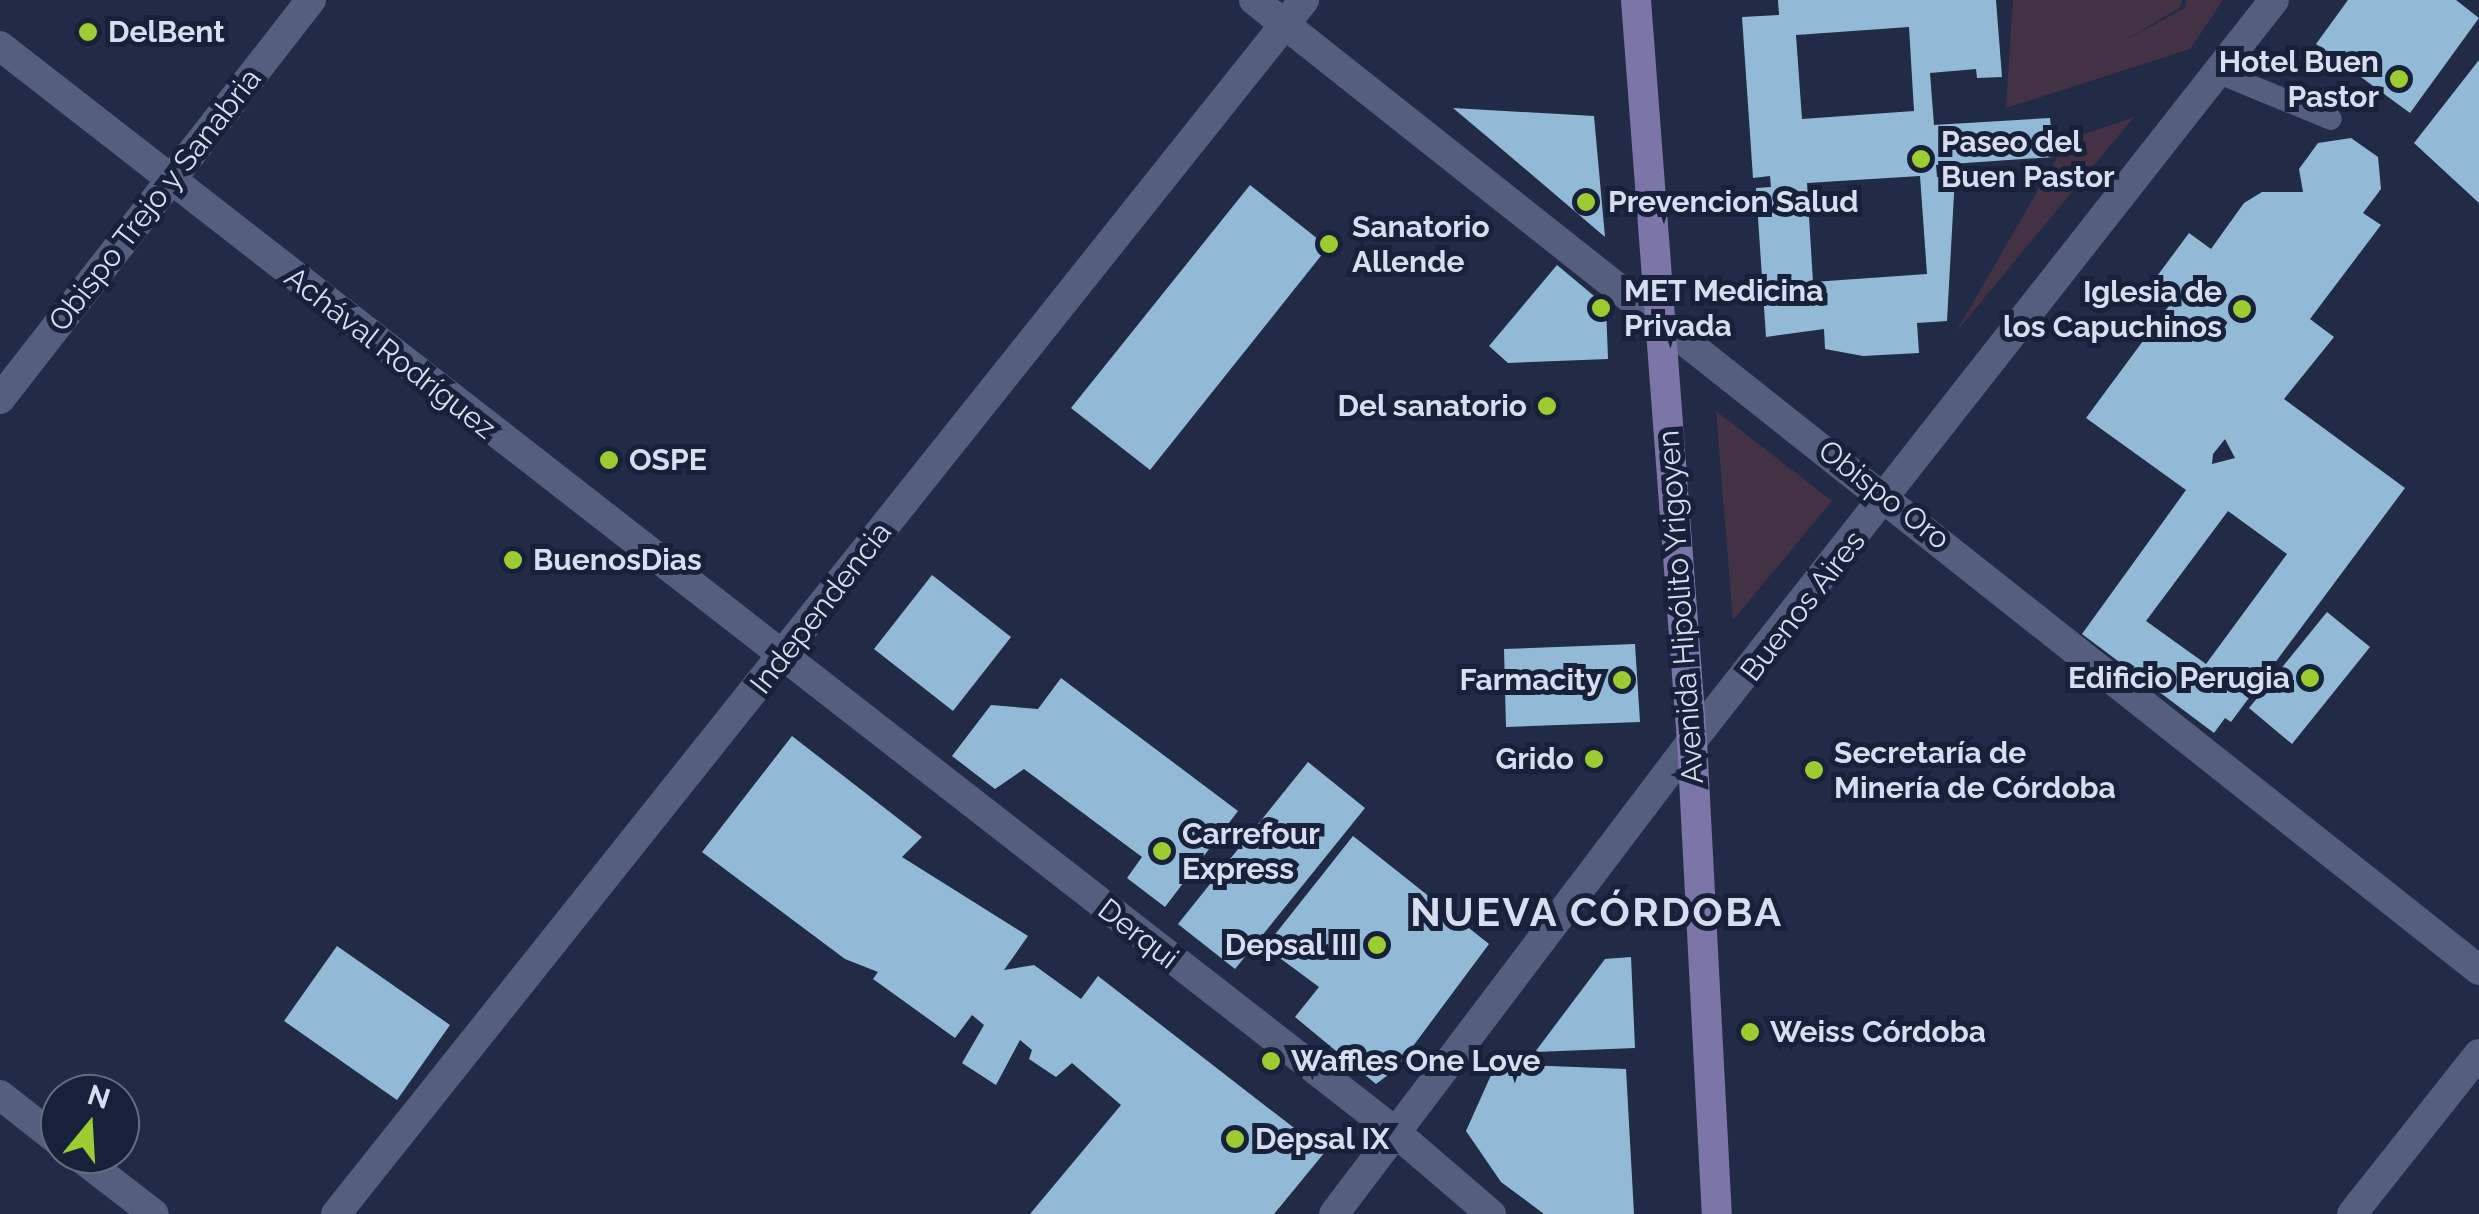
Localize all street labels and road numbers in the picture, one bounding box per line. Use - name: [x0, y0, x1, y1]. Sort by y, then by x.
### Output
- street label: Obispo Trejo y Sanabria: [41, 61, 269, 339]
- street label: Achával Rodríguez: [277, 259, 503, 447]
- street label: Avenida Hipólito Yrigoyen: [1651, 429, 1711, 785]
- street label: Obispo Oro: [1811, 433, 1957, 557]
- street label: Independencia: [743, 515, 899, 701]
- street label: Buenos Aires: [1733, 523, 1873, 689]
- street label: Derqui: [1091, 891, 1185, 977]

